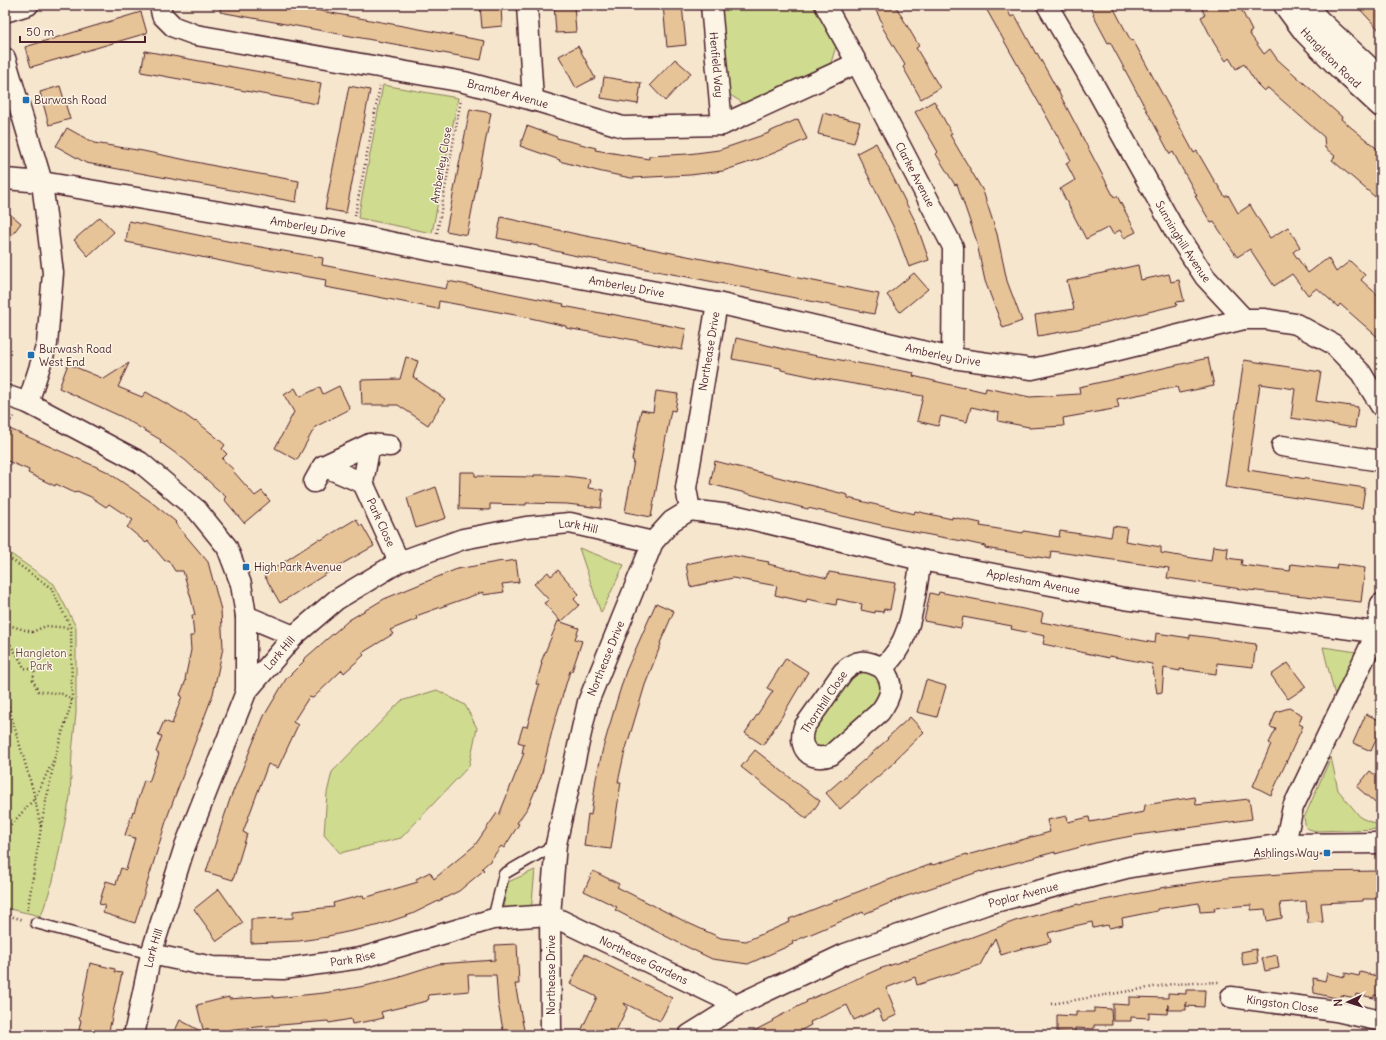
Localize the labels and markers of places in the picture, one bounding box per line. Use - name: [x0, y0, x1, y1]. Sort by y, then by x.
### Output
- place label: Burwash Road: [34, 93, 107, 107]
- marker: Burwash Road: [21, 95, 31, 105]
- place label: Burwash Road West End: [39, 342, 112, 369]
- marker: Burwash Road West End: [26, 350, 36, 360]
- place label: High Park Avenue: [254, 560, 342, 574]
- marker: High Park Avenue: [241, 562, 251, 572]
- place label: Ashlings Way: [1253, 846, 1319, 860]
- marker: Ashlings Way: [1322, 848, 1332, 858]

